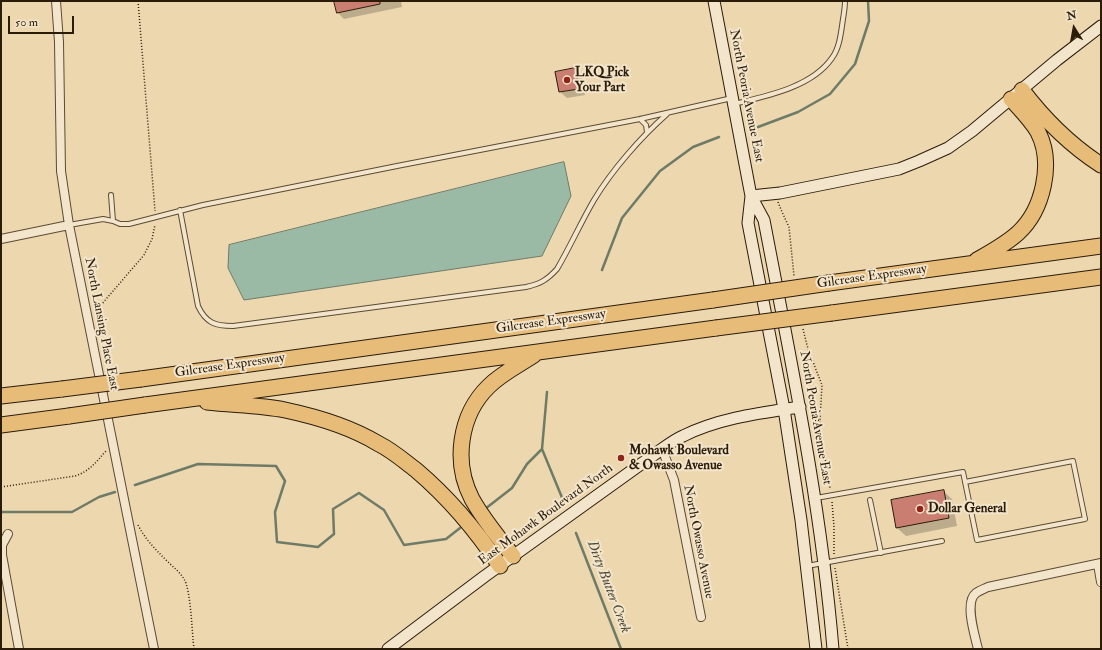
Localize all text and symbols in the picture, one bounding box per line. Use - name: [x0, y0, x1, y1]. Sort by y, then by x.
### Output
- scale bar: [10, 8, 76, 34]
- north arrow: [1054, 8, 1094, 48]
- text: N: [1066, 8, 1078, 23]
- text: 50 m: [15, 15, 38, 30]
- street label: North Peoria Avenue East: [725, 28, 767, 164]
- place label: LKQ Pick Your Part: [575, 65, 629, 96]
- marker: LKQ Pick Your Part: [562, 75, 572, 85]
- street label: North Lansing Place East: [81, 256, 121, 392]
- street label: Gilcrease Expressway: [816, 262, 928, 292]
- street label: Gilcrease Expressway: [495, 307, 607, 337]
- street label: North Peoria Avenue East: [796, 350, 834, 486]
- street label: Gilcrease Expressway: [174, 351, 286, 381]
- place label: Mohawk Boulevard & Owasso Avenue: [629, 443, 729, 474]
- marker: Mohawk Boulevard & Owasso Avenue: [616, 453, 626, 463]
- street label: East Mohawk Boulevard North: [476, 461, 616, 569]
- street label: North Owasso Avenue: [679, 484, 717, 600]
- place label: Dollar General: [928, 501, 1006, 517]
- marker: Dollar General: [915, 504, 925, 514]
- water label: Dirty Butter Creek: [583, 538, 633, 636]

